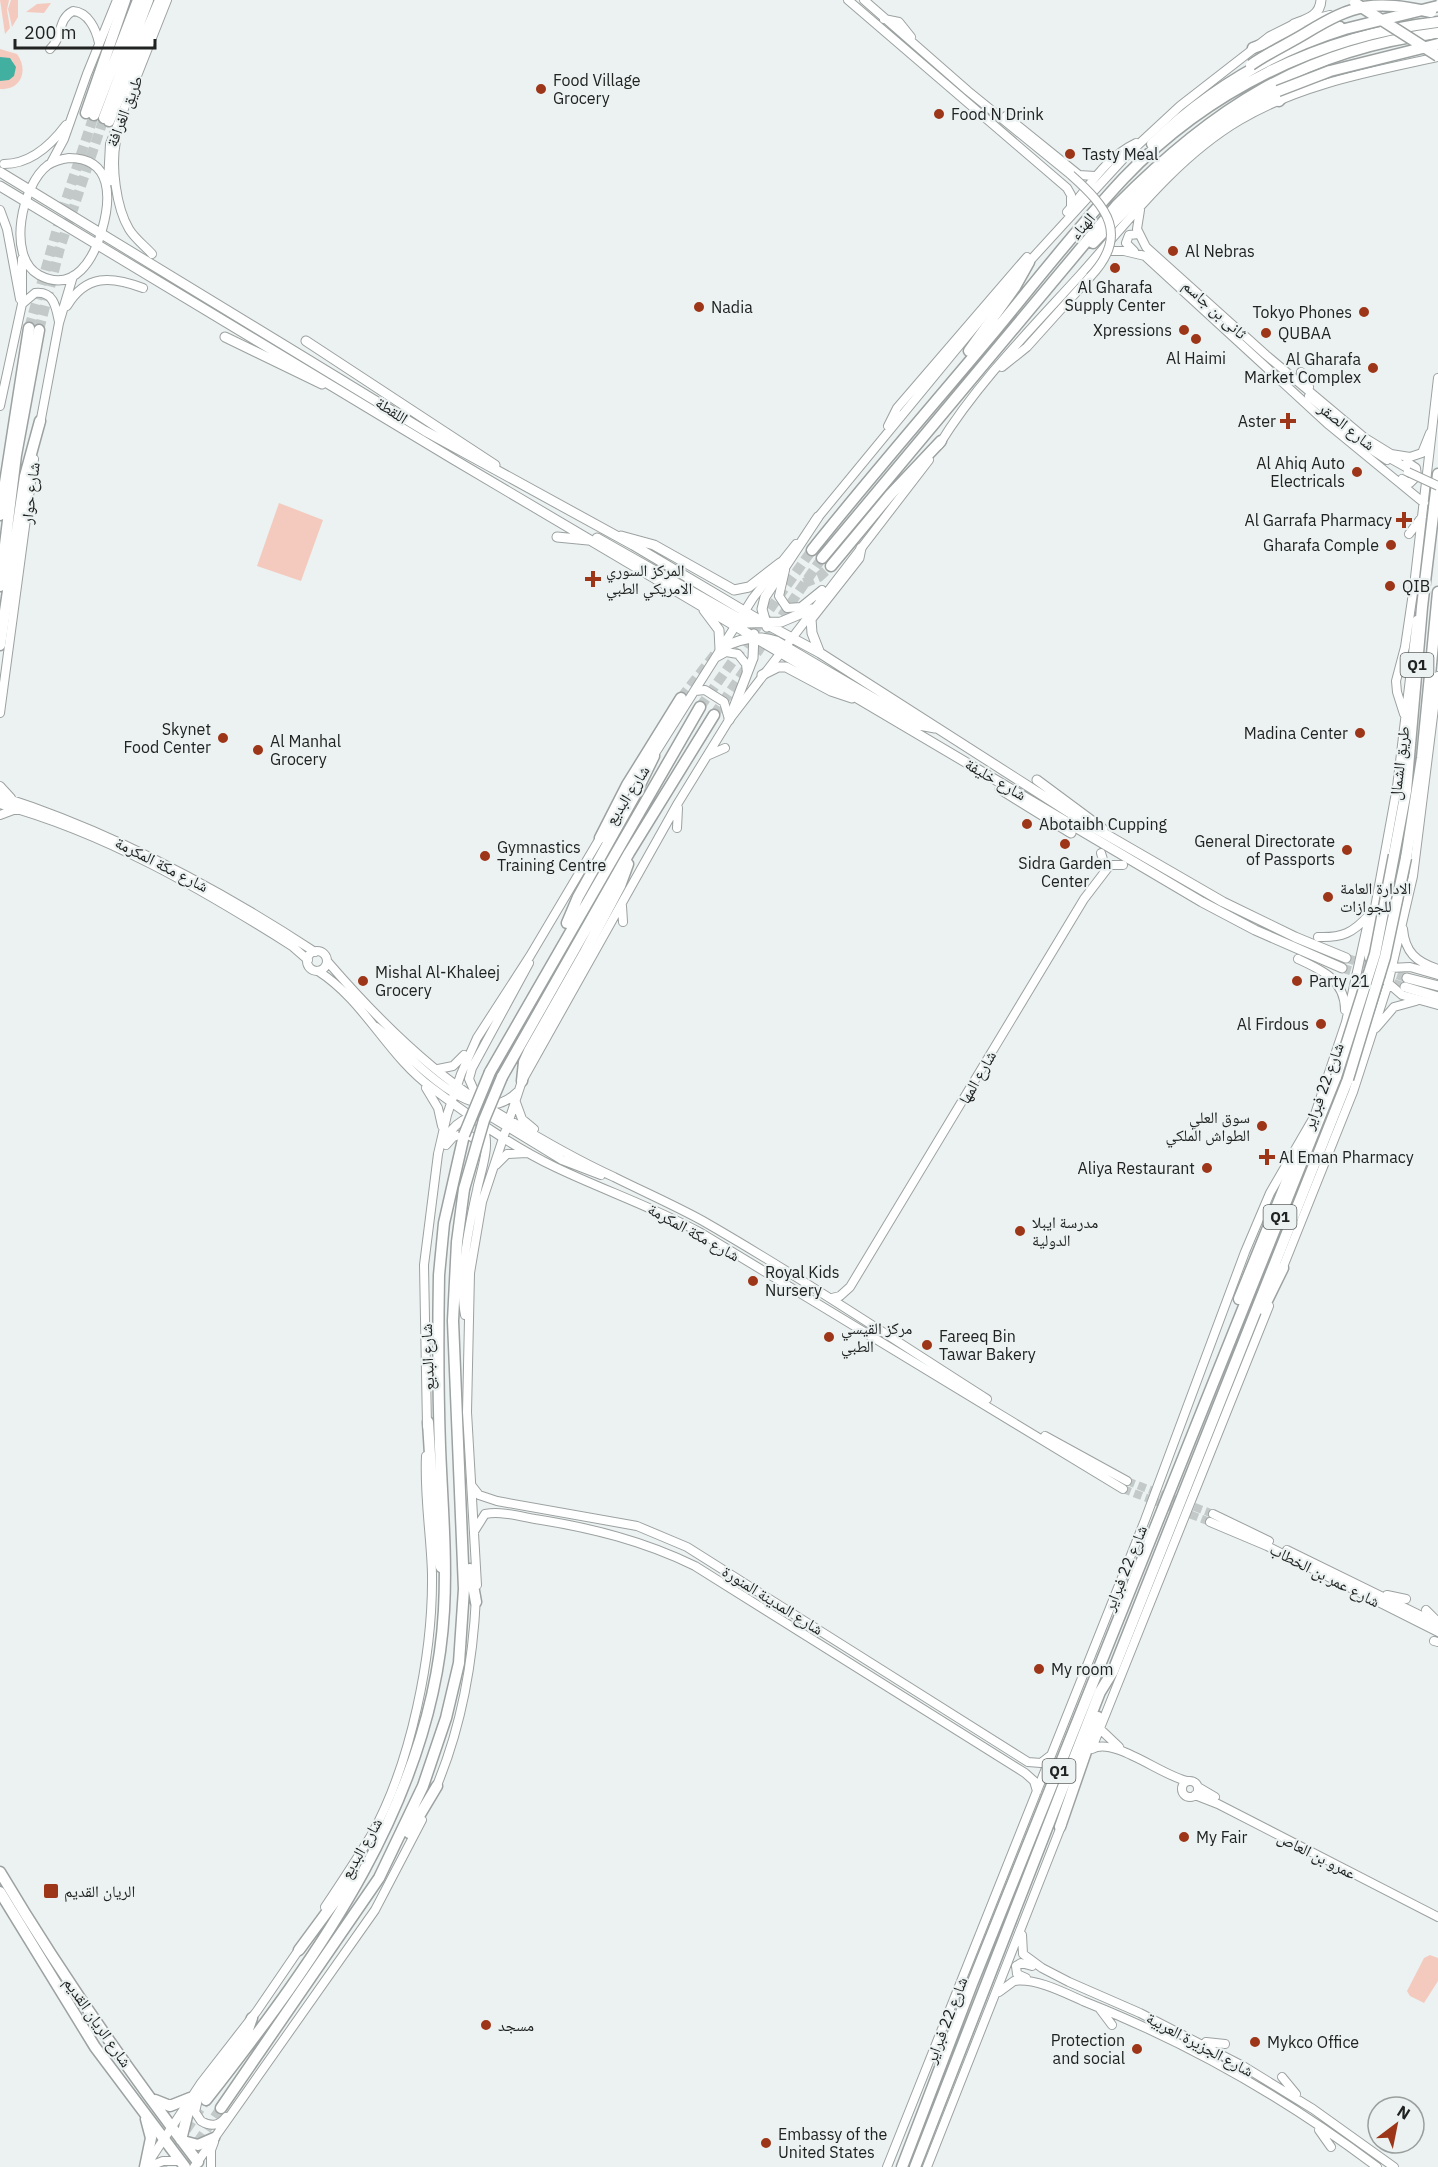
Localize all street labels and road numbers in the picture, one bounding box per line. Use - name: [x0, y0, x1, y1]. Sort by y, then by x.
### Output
- street label: طريق الغرافة: [101, 73, 148, 150]
- street label: الهناء: [1065, 208, 1099, 244]
- street label: ثانى بن جاسم: [1178, 275, 1252, 344]
- street label: اللقطة: [372, 392, 412, 428]
- street label: شارع الصقر: [1313, 397, 1379, 455]
- street label: شارع حوار: [16, 461, 45, 526]
- road number: Q1: [1400, 653, 1434, 677]
- street label: طريق الشمال: [1385, 725, 1414, 801]
- street label: شارع خليفة: [961, 753, 1030, 805]
- street label: شارع البديع: [600, 762, 654, 829]
- street label: شارع مكة المكرمة: [112, 832, 212, 897]
- street label: شارع 22 فبراير: [1298, 1040, 1349, 1133]
- street label: شارع المها: [954, 1047, 1001, 1108]
- street label: شارع مكة المكرمة: [644, 1199, 743, 1266]
- road number: Q1: [1264, 1205, 1296, 1229]
- street label: شارع البديع: [416, 1323, 439, 1391]
- street label: شارع 22 فبراير: [1098, 1522, 1152, 1615]
- street label: شارع عمر بن الخطاب: [1266, 1539, 1383, 1612]
- street label: شارع المدينة المنورة: [718, 1561, 827, 1640]
- road number: Q1: [1042, 1759, 1076, 1783]
- street label: شارع البديع: [336, 1814, 387, 1882]
- street label: عمرو بن العاص: [1274, 1827, 1360, 1884]
- street label: شارع الريان القديم: [59, 1973, 136, 2072]
- street label: شارع 22 فبراير: [920, 1974, 973, 2067]
- street label: شارع الجزيرة العربية: [1143, 2007, 1257, 2082]

